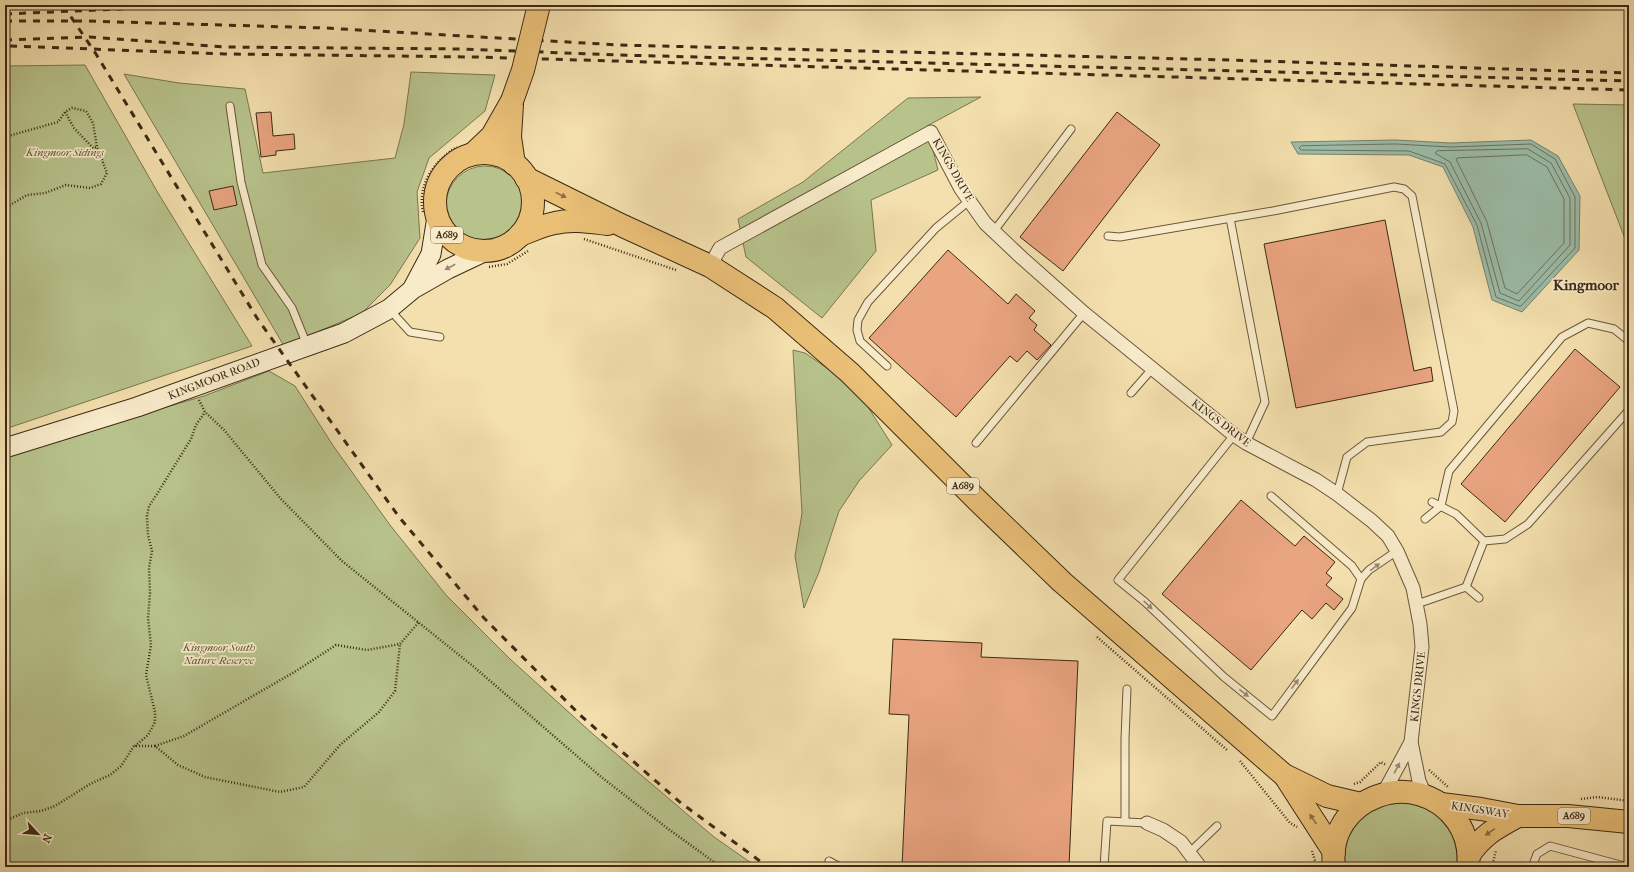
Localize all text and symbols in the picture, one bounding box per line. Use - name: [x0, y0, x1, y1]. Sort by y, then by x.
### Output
- street label: KINGS DRIVE: [930, 136, 976, 204]
- park label: Kingmoor Sidings: [25, 146, 105, 159]
- one-way arrow: [555, 192, 567, 198]
- road number: A689: [431, 227, 463, 243]
- one-way arrow: [444, 264, 456, 271]
- district label: Kingmoor: [1553, 276, 1620, 294]
- street label: KINGMOOR ROAD: [166, 355, 262, 403]
- street label: KINGS DRIVE: [1189, 397, 1253, 450]
- road number: A689: [947, 478, 979, 494]
- one-way arrow: [1369, 563, 1380, 571]
- one-way arrow: [1143, 600, 1153, 610]
- park label: Kingmoor South Nature Reserve: [182, 641, 255, 667]
- street label: KINGS DRIVE: [1408, 651, 1428, 723]
- one-way arrow: [1291, 679, 1299, 690]
- one-way arrow: [1238, 689, 1249, 698]
- one-way arrow: [1394, 762, 1400, 774]
- street label: KINGSWAY: [1450, 799, 1510, 821]
- road number: A689: [1558, 808, 1590, 824]
- north arrow: [18, 814, 58, 854]
- one-way arrow: [1309, 814, 1317, 824]
- one-way arrow: [1485, 828, 1496, 836]
- text: N: [39, 832, 54, 845]

